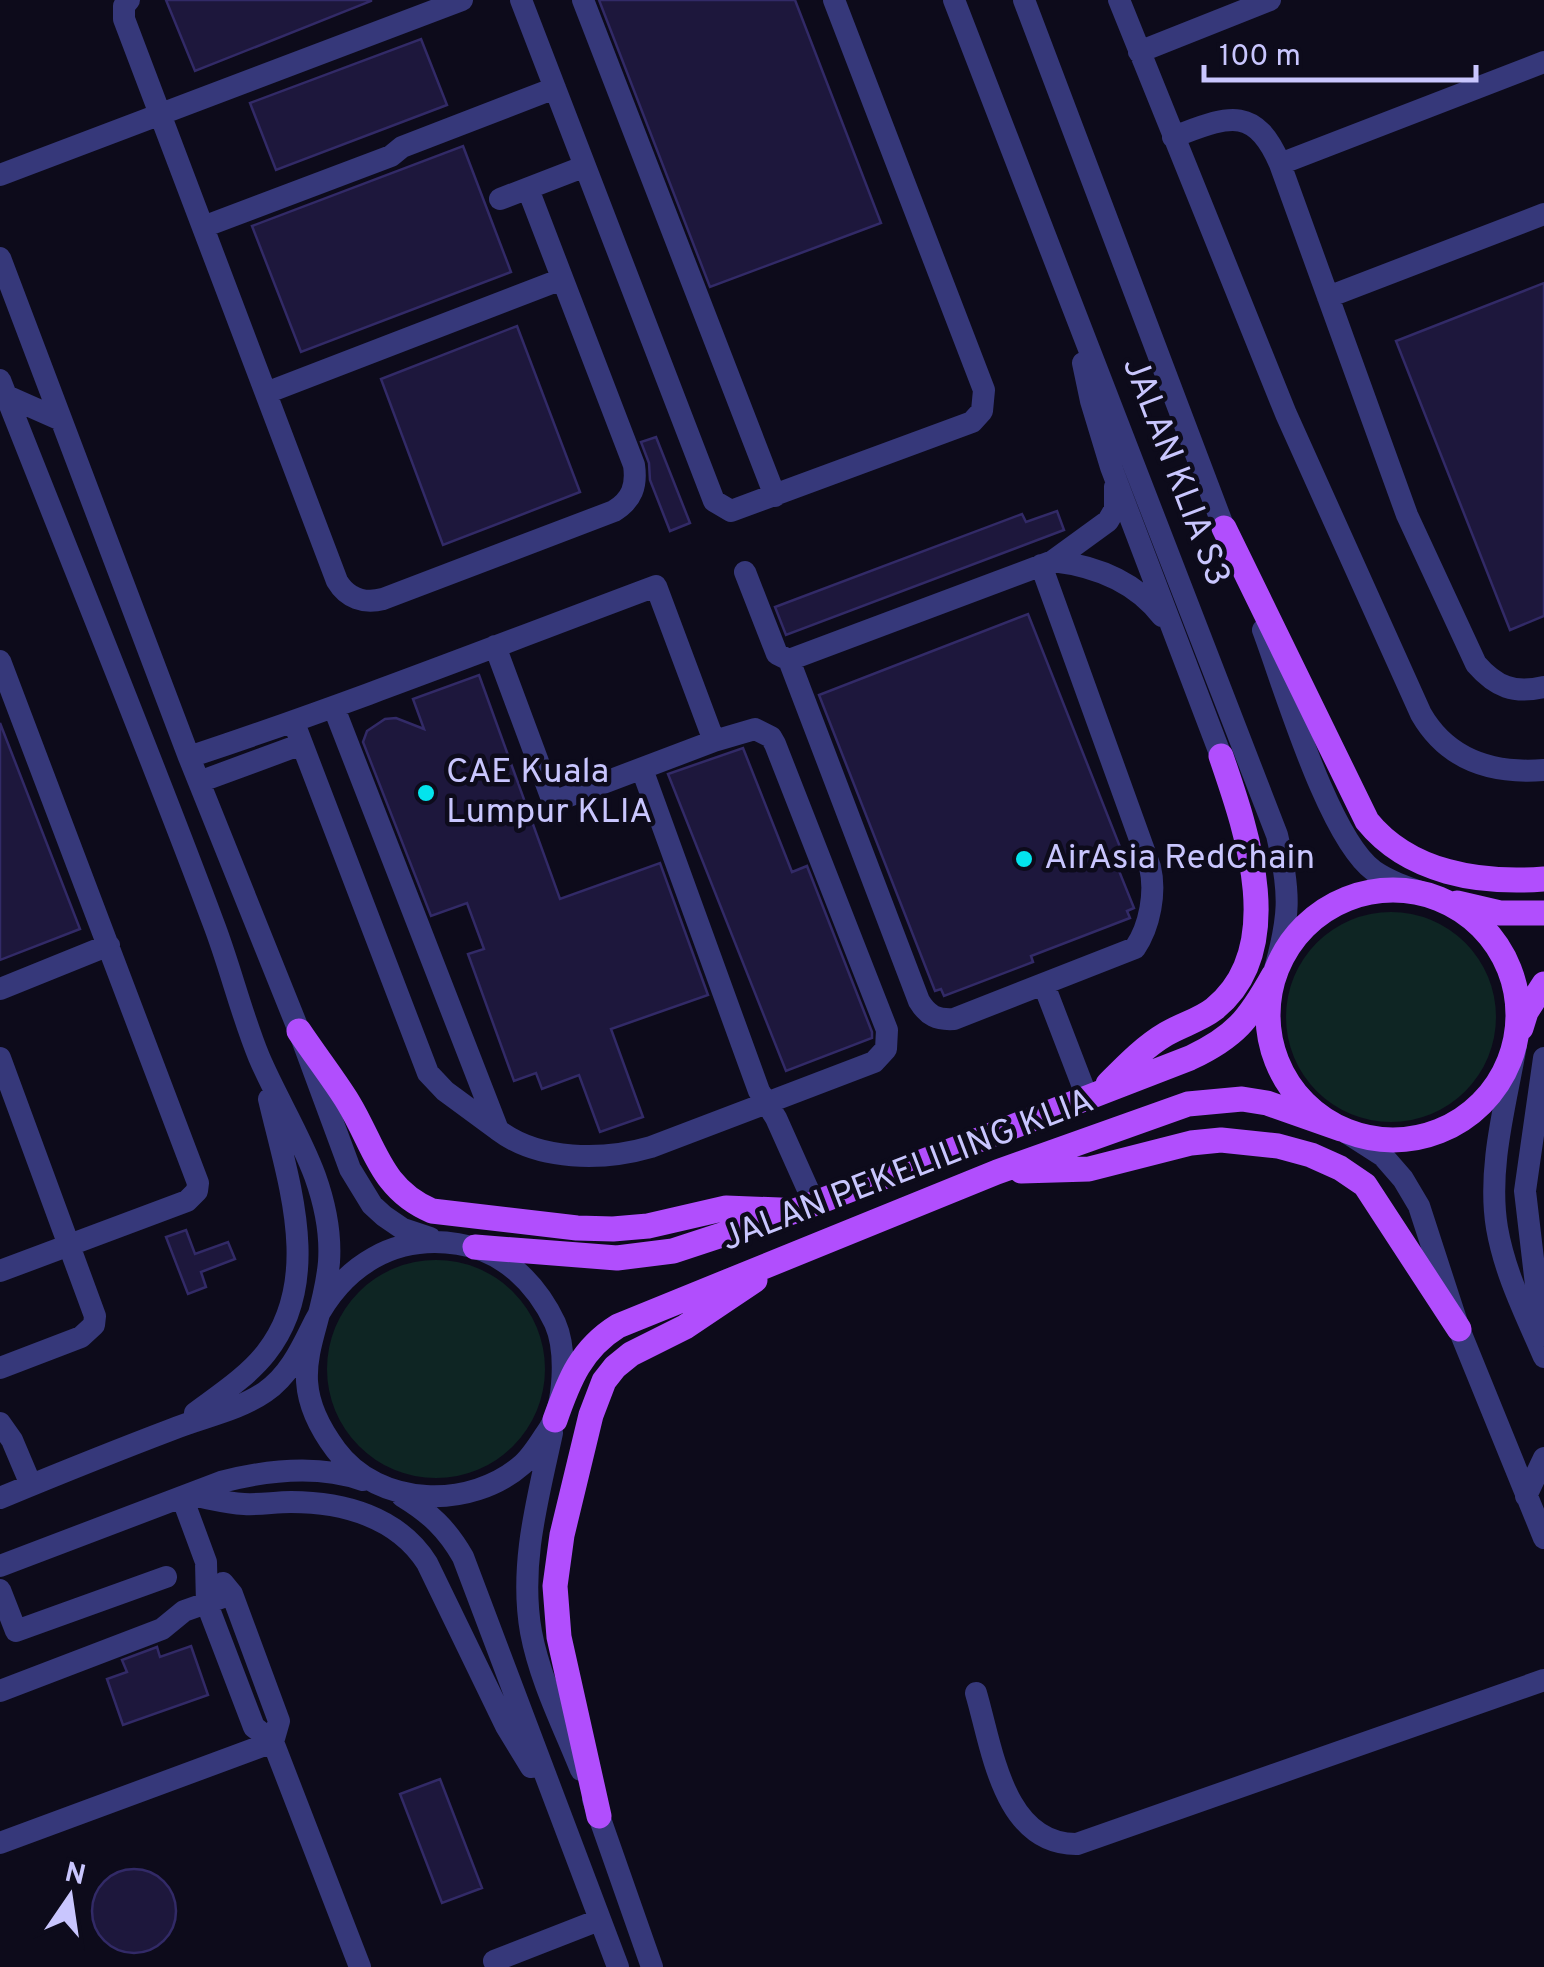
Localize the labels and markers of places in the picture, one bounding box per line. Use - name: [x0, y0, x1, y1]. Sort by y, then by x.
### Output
- place label: CAE Kuala Lumpur KLIA: [446, 751, 653, 835]
- marker: CAE Kuala Lumpur KLIA: [415, 782, 437, 804]
- place label: AirAsia RedChain: [1044, 837, 1315, 881]
- marker: AirAsia RedChain: [1013, 848, 1035, 870]

